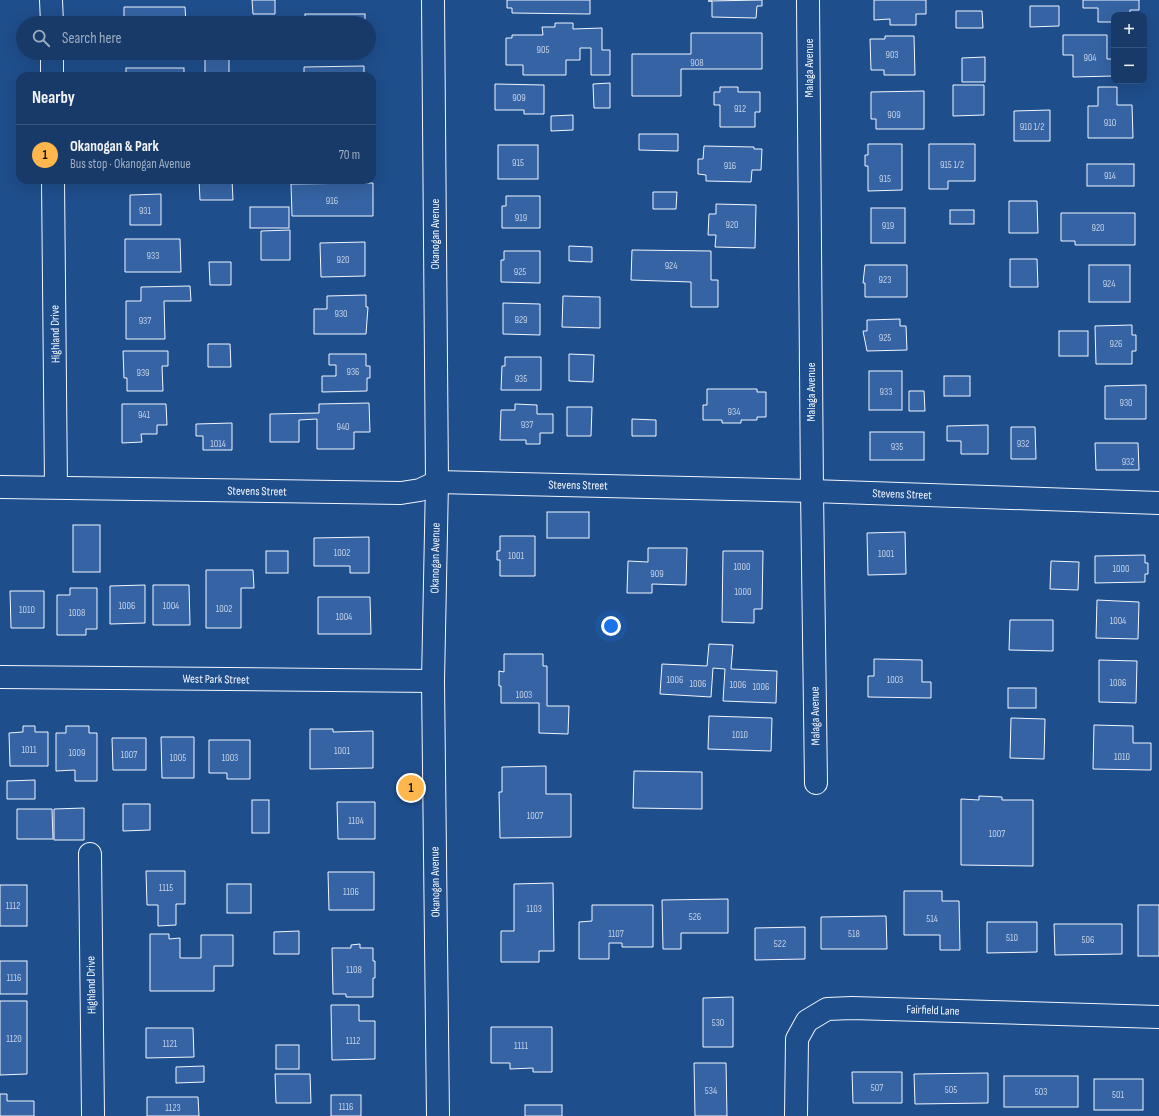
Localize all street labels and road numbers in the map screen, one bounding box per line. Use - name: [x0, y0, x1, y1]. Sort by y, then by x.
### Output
- street label: Malaga Avenue: [802, 38, 817, 98]
- street label: Okanogan Avenue: [428, 198, 443, 269]
- street label: Highland Drive: [47, 305, 64, 363]
- street label: Malaga Avenue: [804, 362, 819, 422]
- street label: Stevens Street: [548, 477, 608, 494]
- street label: Stevens Street: [227, 483, 287, 500]
- street label: Stevens Street: [872, 486, 932, 503]
- street label: Okanogan Avenue: [427, 522, 444, 594]
- street label: West Park Street: [182, 671, 250, 688]
- street label: Malaga Avenue: [807, 686, 824, 746]
- street label: Okanogan Avenue: [427, 846, 444, 918]
- street label: Highland Drive: [83, 956, 100, 1014]
- street label: Fairfield Lane: [906, 1002, 960, 1019]

